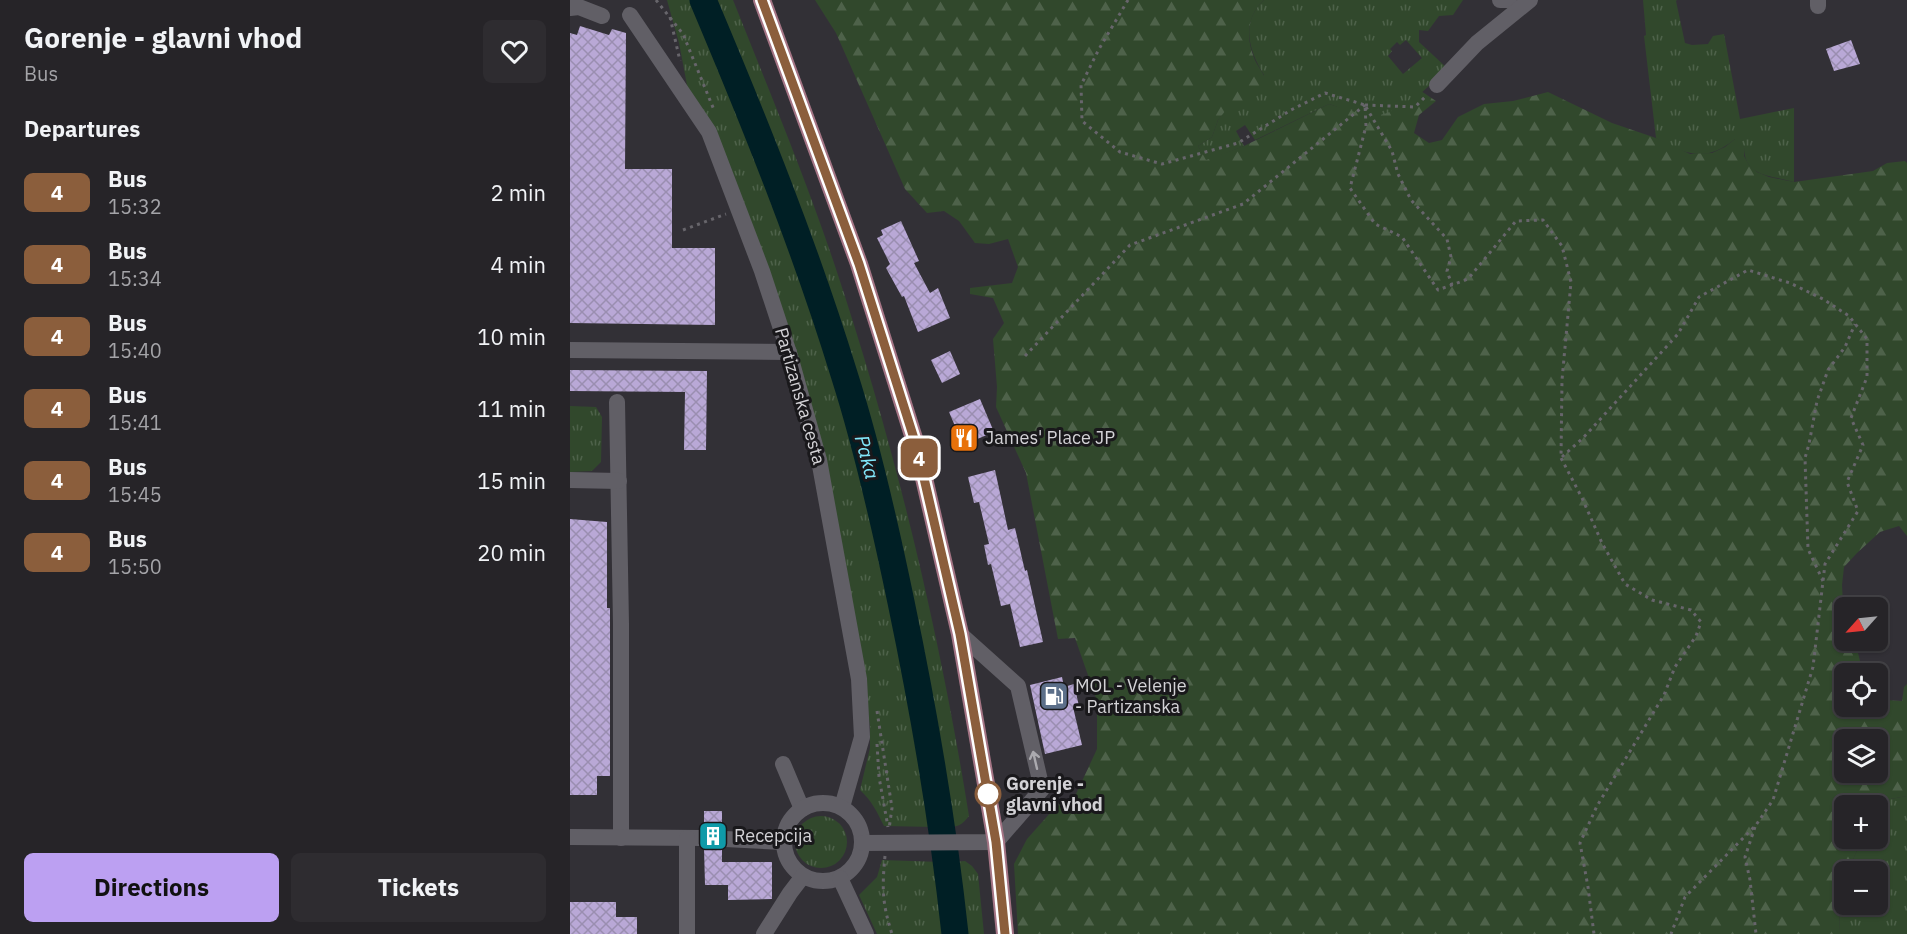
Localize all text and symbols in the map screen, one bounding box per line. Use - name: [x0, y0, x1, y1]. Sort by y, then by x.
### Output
- text: Gorenje - glavni vhod: [24, 19, 302, 56]
- button: heart: [483, 20, 546, 83]
- text: Bus: [24, 60, 58, 87]
- text: Departures: [24, 114, 140, 143]
- text: Bus: [108, 164, 147, 193]
- text: 4: [51, 178, 63, 206]
- text: 2 min: [490, 178, 546, 207]
- text: 15:32: [108, 193, 162, 220]
- text: Bus: [108, 236, 147, 265]
- text: 4: [51, 250, 63, 278]
- text: 4 min: [490, 250, 546, 279]
- text: 15:34: [108, 265, 162, 292]
- text: Bus: [108, 308, 147, 337]
- text: 4: [51, 322, 63, 350]
- text: 10 min: [477, 322, 546, 351]
- street label: Partizanska cesta: [770, 325, 831, 467]
- text: 15:40: [108, 337, 162, 364]
- text: Bus: [108, 380, 147, 409]
- text: 4: [51, 394, 63, 422]
- text: 11 min: [477, 394, 546, 423]
- text: 15:41: [108, 409, 162, 436]
- restaurant icon: James' Place JP: [948, 422, 980, 454]
- place label: James' Place JP: [985, 426, 1115, 449]
- water label: Paka: [849, 432, 886, 482]
- line badge: 4: [900, 438, 938, 478]
- text: 4: [913, 444, 925, 472]
- text: Bus: [108, 452, 147, 481]
- text: 4: [51, 466, 63, 494]
- text: 15 min: [477, 466, 546, 495]
- text: 15:45: [108, 481, 162, 508]
- text: Bus: [108, 524, 147, 553]
- text: 4: [51, 538, 63, 566]
- text: 20 min: [477, 538, 546, 567]
- text: 15:50: [108, 553, 162, 580]
- north arrow: [1834, 597, 1888, 651]
- map controls: [1834, 597, 1888, 915]
- button: locate: [1834, 663, 1888, 717]
- place label: MOL - Velenje - Partizanska: [1075, 674, 1187, 718]
- fuel station icon: MOL - Velenje - Partizanska: [1038, 680, 1070, 712]
- button: layers: [1834, 729, 1888, 783]
- one-way arrow: [1029, 750, 1040, 770]
- place label: Gorenje - glavni vhod: [1006, 772, 1103, 816]
- marker: Gorenje - glavni vhod: [975, 781, 1001, 807]
- button: +: [1834, 795, 1888, 849]
- building icon: Recepcija: [697, 820, 729, 852]
- place label: Recepcija: [734, 824, 812, 847]
- button: Directions: [24, 853, 279, 922]
- button: Tickets: [291, 853, 546, 922]
- button: −: [1834, 861, 1888, 915]

